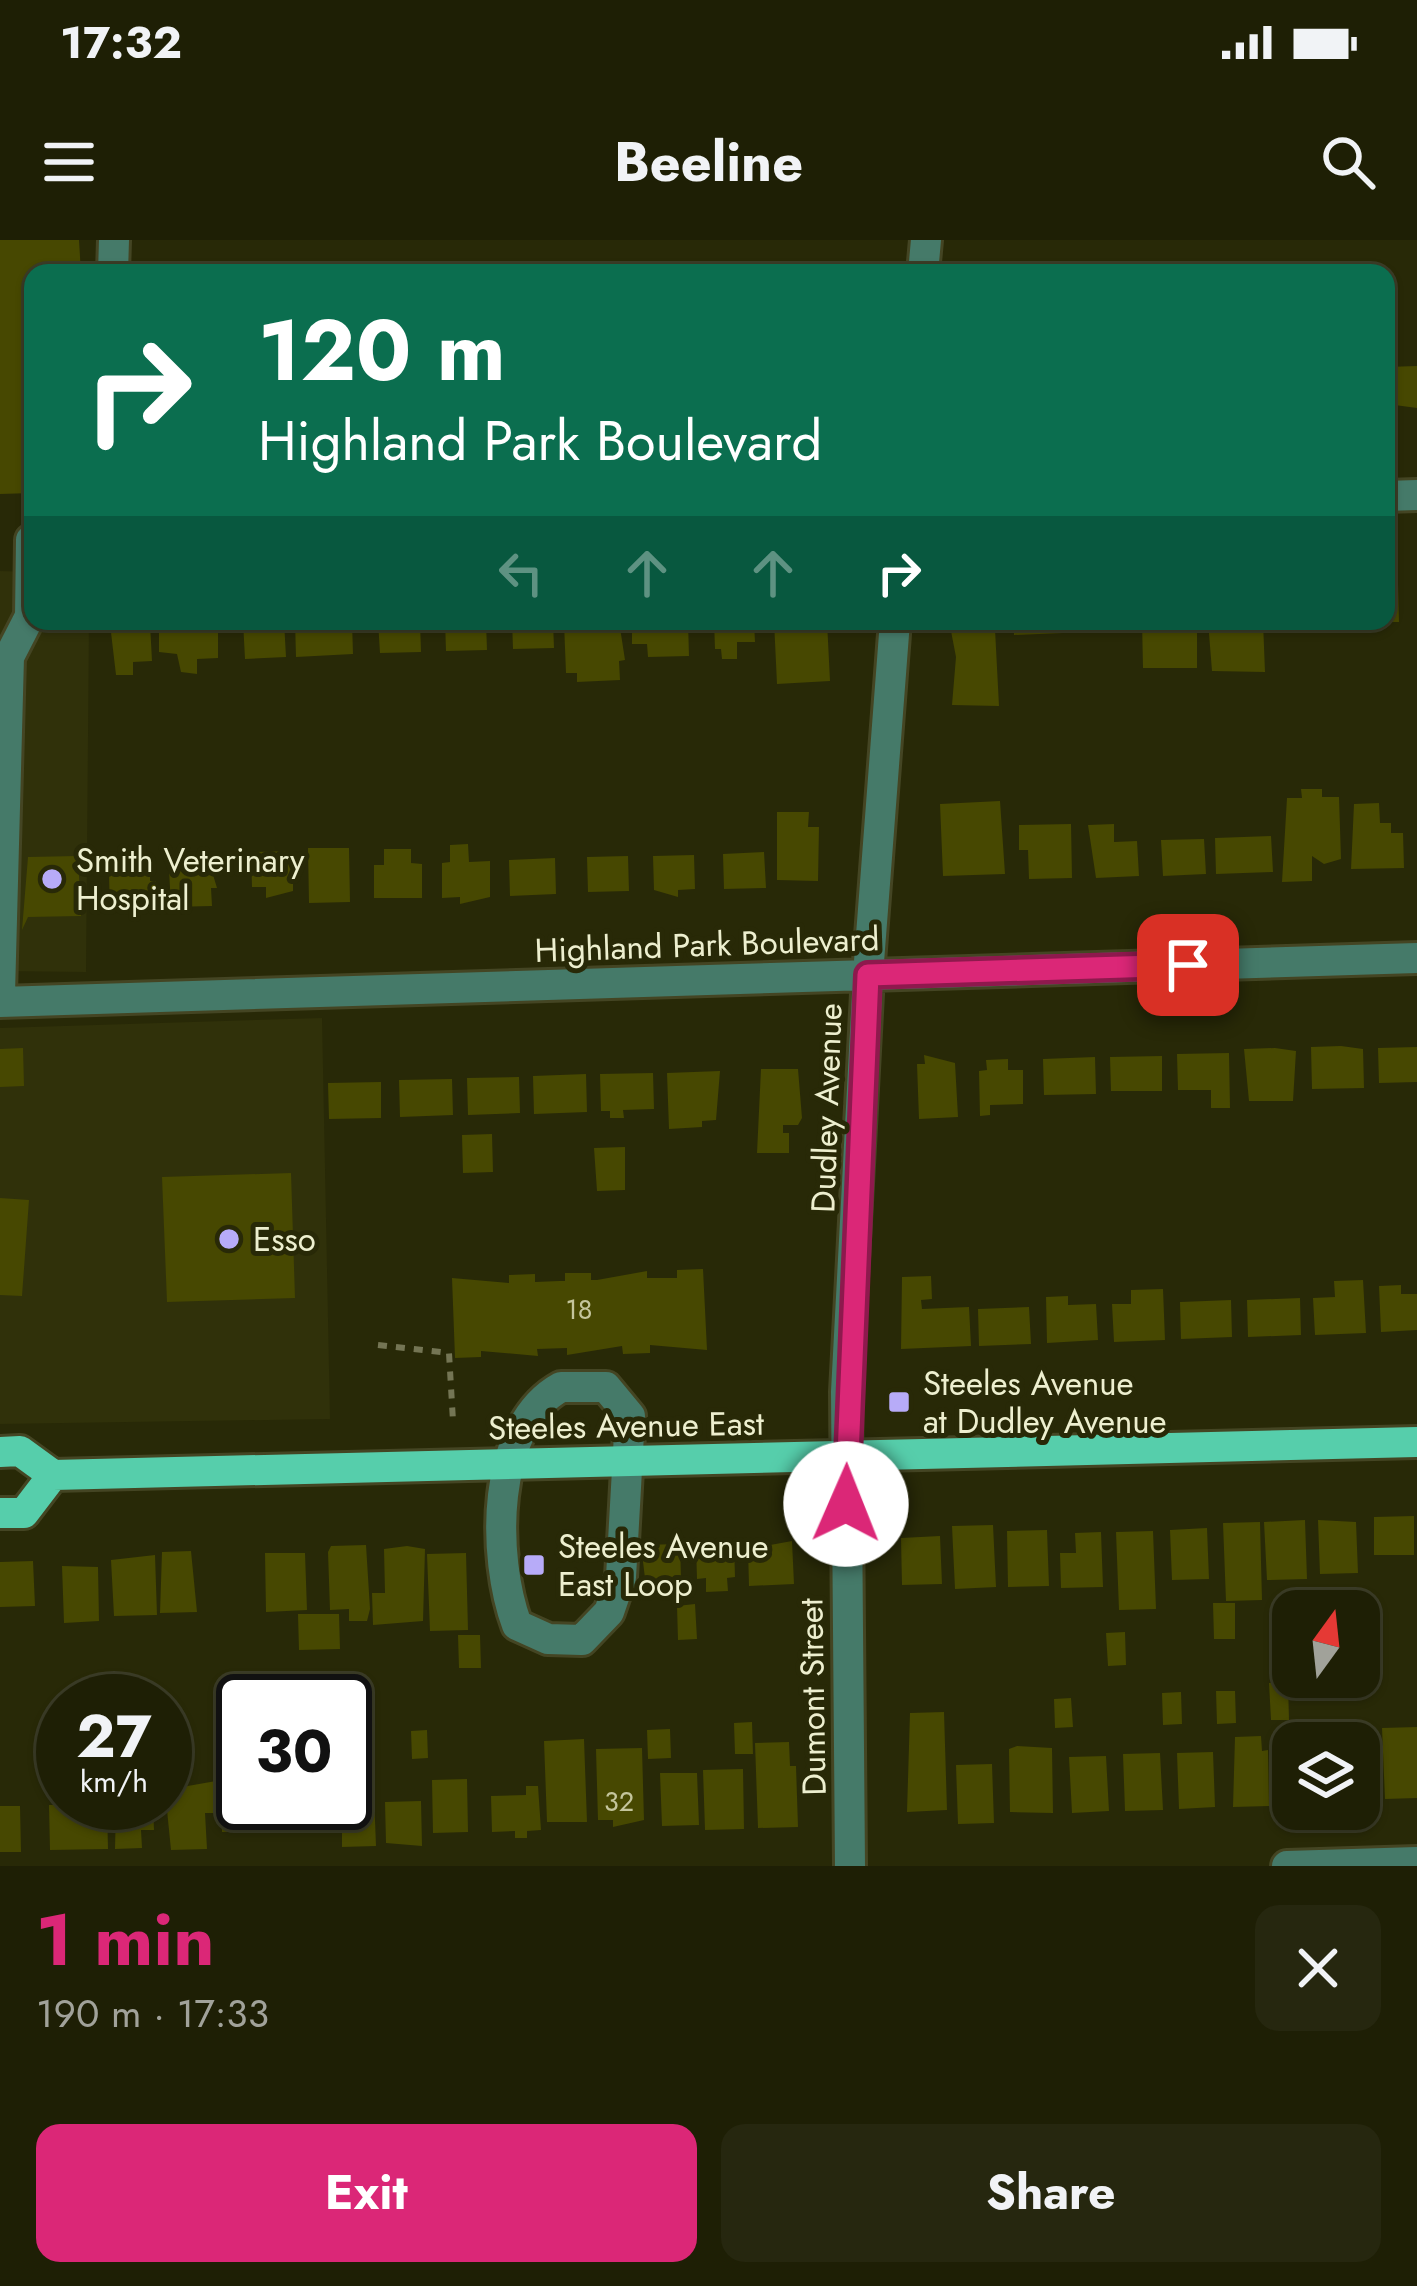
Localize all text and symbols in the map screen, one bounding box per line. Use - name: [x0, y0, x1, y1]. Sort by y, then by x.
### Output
- text: 17:32: [60, 10, 182, 75]
- text: Beeline: [614, 123, 803, 201]
- icon: menu: [36, 129, 102, 195]
- icon: search: [1315, 129, 1381, 195]
- text: 120 m: [258, 290, 506, 412]
- icon: right: [60, 312, 216, 468]
- text: Highland Park Boulevard: [258, 402, 822, 480]
- icon: left: [488, 540, 554, 606]
- icon: ahead: [614, 540, 680, 606]
- icon: ahead: [740, 540, 806, 606]
- icon: right: [866, 540, 932, 606]
- place label: Smith Veterinary Hospital: [76, 837, 305, 922]
- marker: Smith Veterinary Hospital: [39, 866, 65, 892]
- pin: [1137, 914, 1239, 1016]
- street label: Highland Park Boulevard: [534, 915, 880, 974]
- icon: arrive: [1155, 932, 1221, 998]
- street label: Dudley Avenue: [799, 1002, 854, 1214]
- place label: Esso: [253, 1216, 316, 1263]
- marker: Esso: [216, 1226, 242, 1252]
- house number: 18: [566, 1290, 592, 1329]
- place label: Steeles Avenue at Dudley Avenue: [923, 1360, 1167, 1445]
- marker: Steeles Avenue at Dudley Avenue: [886, 1389, 912, 1415]
- street label: Steeles Avenue East: [488, 1400, 764, 1451]
- position arrow: [783, 1441, 909, 1567]
- place label: Steeles Avenue East Loop: [558, 1523, 769, 1608]
- marker: Steeles Avenue East Loop: [521, 1552, 547, 1578]
- north arrow: [1272, 1590, 1380, 1698]
- map controls: [1272, 1590, 1380, 1830]
- street label: Dumont Street: [787, 1598, 838, 1796]
- speed limit sign: 30: [216, 1674, 372, 1830]
- text: 27: [76, 1693, 152, 1780]
- button: layers: [1272, 1722, 1380, 1830]
- text: km/h: [80, 1760, 148, 1803]
- house number: 32: [604, 1782, 634, 1821]
- text: 1 min: [36, 1888, 215, 1992]
- button: close: [1255, 1905, 1381, 2031]
- text: 190 m · 17:33: [36, 1985, 269, 2042]
- button: Exit: [36, 2124, 697, 2262]
- button: Share: [721, 2124, 1381, 2262]

